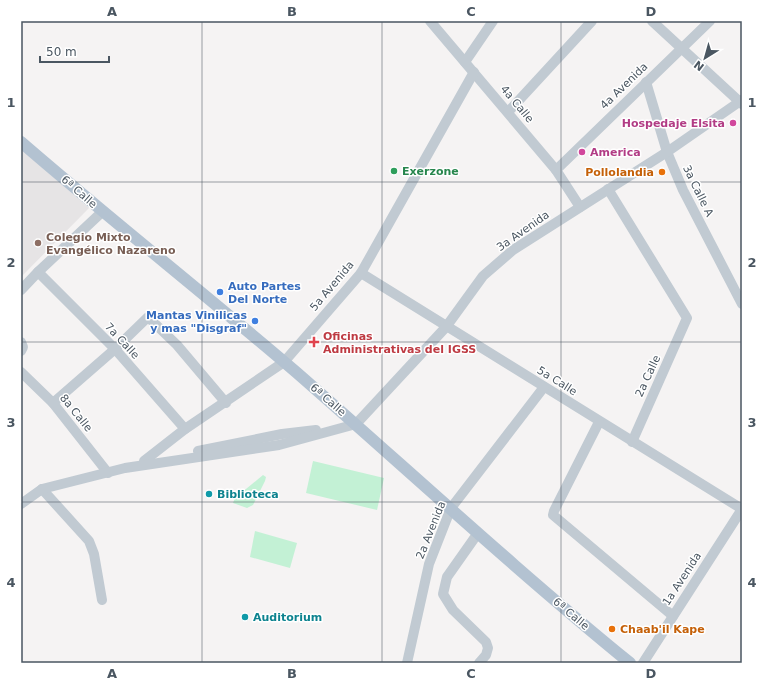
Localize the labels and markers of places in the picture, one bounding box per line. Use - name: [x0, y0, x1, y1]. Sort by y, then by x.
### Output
- place label: Hospedaje Elsita: [622, 117, 725, 130]
- marker: Hospedaje Elsita: [728, 118, 738, 128]
- place label: America: [590, 146, 641, 159]
- marker: America: [577, 147, 587, 157]
- place label: Exerzone: [402, 165, 459, 178]
- marker: Exerzone: [389, 166, 399, 176]
- place label: Pollolandia: [585, 166, 654, 179]
- marker: Pollolandia: [657, 167, 667, 177]
- place label: Colegio Mixto Evangélico Nazareno: [46, 231, 176, 257]
- marker: Colegio Mixto Evangélico Nazareno: [33, 238, 43, 248]
- place label: Auto Partes Del Norte: [228, 280, 301, 306]
- marker: Auto Partes Del Norte: [215, 287, 225, 297]
- place label: Mantas Vinilicas y mas "Disgraf": [146, 309, 247, 335]
- marker: Mantas Vinilicas y mas "Disgraf": [250, 316, 260, 326]
- place label: Oficinas Administrativas del IGSS: [323, 330, 476, 356]
- marker: Oficinas Administrativas del IGSS: [308, 336, 320, 348]
- place label: Biblioteca: [217, 488, 279, 501]
- marker: Biblioteca: [204, 489, 214, 499]
- place label: Auditorium: [253, 611, 322, 624]
- marker: Auditorium: [240, 612, 250, 622]
- place label: Chaab'il Kape: [620, 623, 705, 636]
- marker: Chaab'il Kape: [607, 624, 617, 634]

